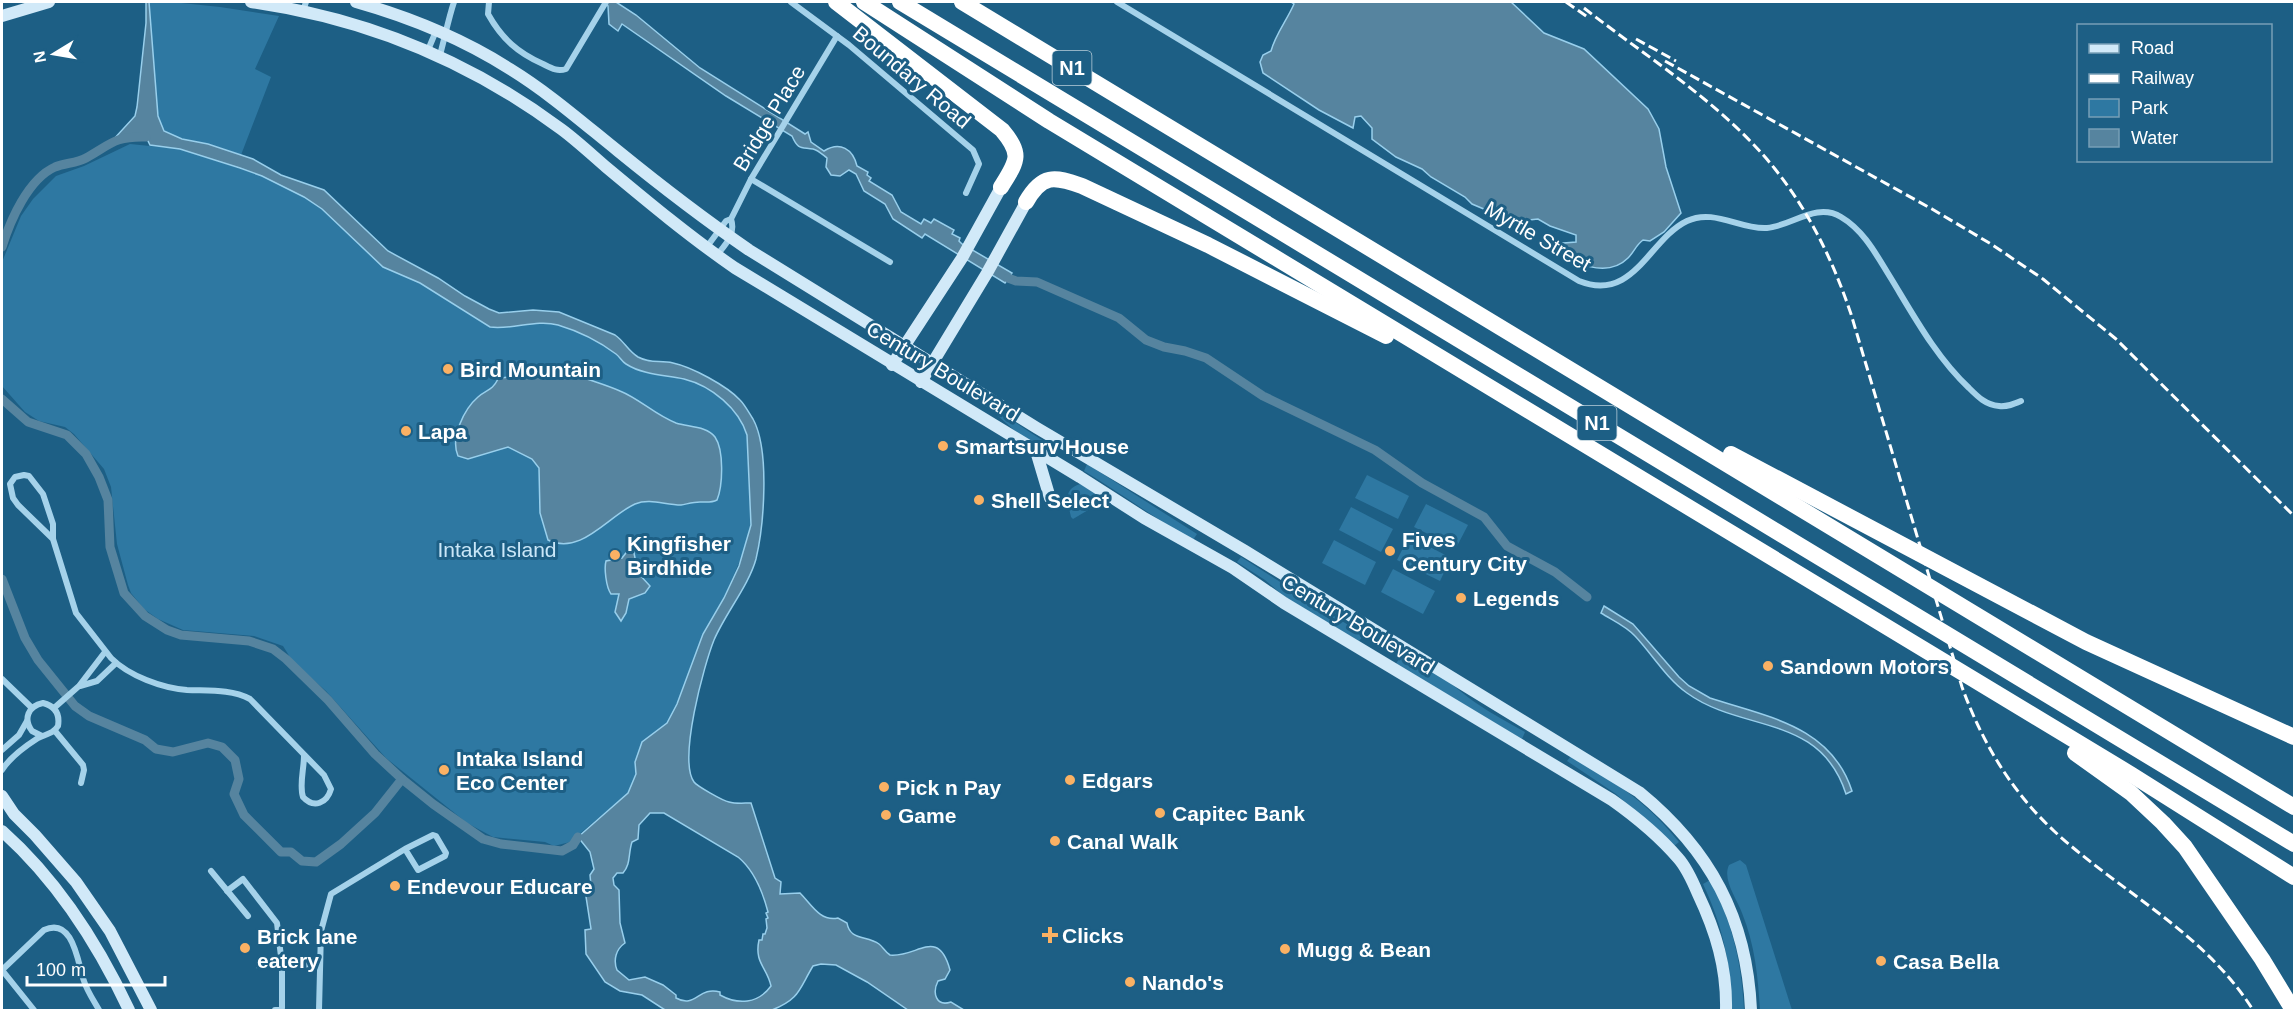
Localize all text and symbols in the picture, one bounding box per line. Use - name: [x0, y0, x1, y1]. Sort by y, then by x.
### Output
- street label: Boundary Road: [849, 21, 975, 133]
- north arrow: [24, 24, 84, 84]
- legend: [2077, 24, 2272, 162]
- text: Road: [2131, 38, 2174, 58]
- text: N: [30, 49, 49, 64]
- road number: N1: [1052, 51, 1092, 85]
- street label: Bridge Place: [728, 61, 810, 175]
- text: Railway: [2131, 68, 2194, 88]
- text: Park: [2131, 98, 2169, 118]
- text: Water: [2131, 128, 2178, 148]
- street label: Myrtle Street: [1481, 196, 1595, 276]
- street label: Century Boulevard: [863, 316, 1023, 426]
- place label: Bird Mountain: [460, 358, 601, 381]
- marker: Bird Mountain: [441, 362, 455, 376]
- road number: N1: [1578, 406, 1616, 440]
- place label: Lapa: [418, 420, 467, 443]
- marker: Lapa: [399, 424, 413, 438]
- place label: Smartsurv House: [955, 435, 1129, 458]
- marker: Smartsurv House: [936, 439, 950, 453]
- place label: Shell Select: [991, 489, 1109, 512]
- marker: Shell Select: [972, 493, 986, 507]
- place label: Fives Century City: [1402, 528, 1527, 575]
- place label: Kingfisher Birdhide: [627, 532, 731, 579]
- park label: Intaka Island: [437, 538, 557, 561]
- marker: Fives Century City: [1383, 544, 1397, 558]
- marker: Kingfisher Birdhide: [608, 548, 622, 562]
- street label: Century Boulevard: [1278, 569, 1438, 679]
- place label: Legends: [1473, 587, 1559, 610]
- marker: Legends: [1454, 591, 1468, 605]
- place label: Sandown Motors: [1780, 655, 1949, 678]
- marker: Sandown Motors: [1761, 659, 1775, 673]
- place label: Intaka Island Eco Center: [456, 747, 583, 794]
- marker: Intaka Island Eco Center: [437, 763, 451, 777]
- place label: Edgars: [1082, 769, 1153, 792]
- marker: Edgars: [1063, 773, 1077, 787]
- place label: Pick n Pay: [896, 776, 1001, 799]
- marker: Pick n Pay: [877, 780, 891, 794]
- place label: Capitec Bank: [1172, 802, 1305, 825]
- place label: Game: [898, 804, 956, 827]
- marker: Capitec Bank: [1153, 806, 1167, 820]
- marker: Game: [879, 808, 893, 822]
- place label: Canal Walk: [1067, 830, 1179, 853]
- marker: Canal Walk: [1048, 834, 1062, 848]
- place label: Endevour Educare: [407, 875, 593, 898]
- marker: Endevour Educare: [388, 879, 402, 893]
- place label: Clicks: [1062, 924, 1124, 947]
- place label: Brick lane eatery: [257, 925, 357, 972]
- marker: Clicks: [1043, 928, 1057, 942]
- place label: Mugg & Bean: [1297, 938, 1431, 961]
- marker: Brick lane eatery: [238, 941, 252, 955]
- marker: Mugg & Bean: [1278, 942, 1292, 956]
- scale bar: [27, 949, 165, 987]
- place label: Casa Bella: [1893, 950, 2000, 973]
- marker: Casa Bella: [1874, 954, 1888, 968]
- text: 100 m: [36, 960, 86, 980]
- place label: Nando's: [1142, 971, 1224, 994]
- marker: Nando's: [1123, 975, 1137, 989]

